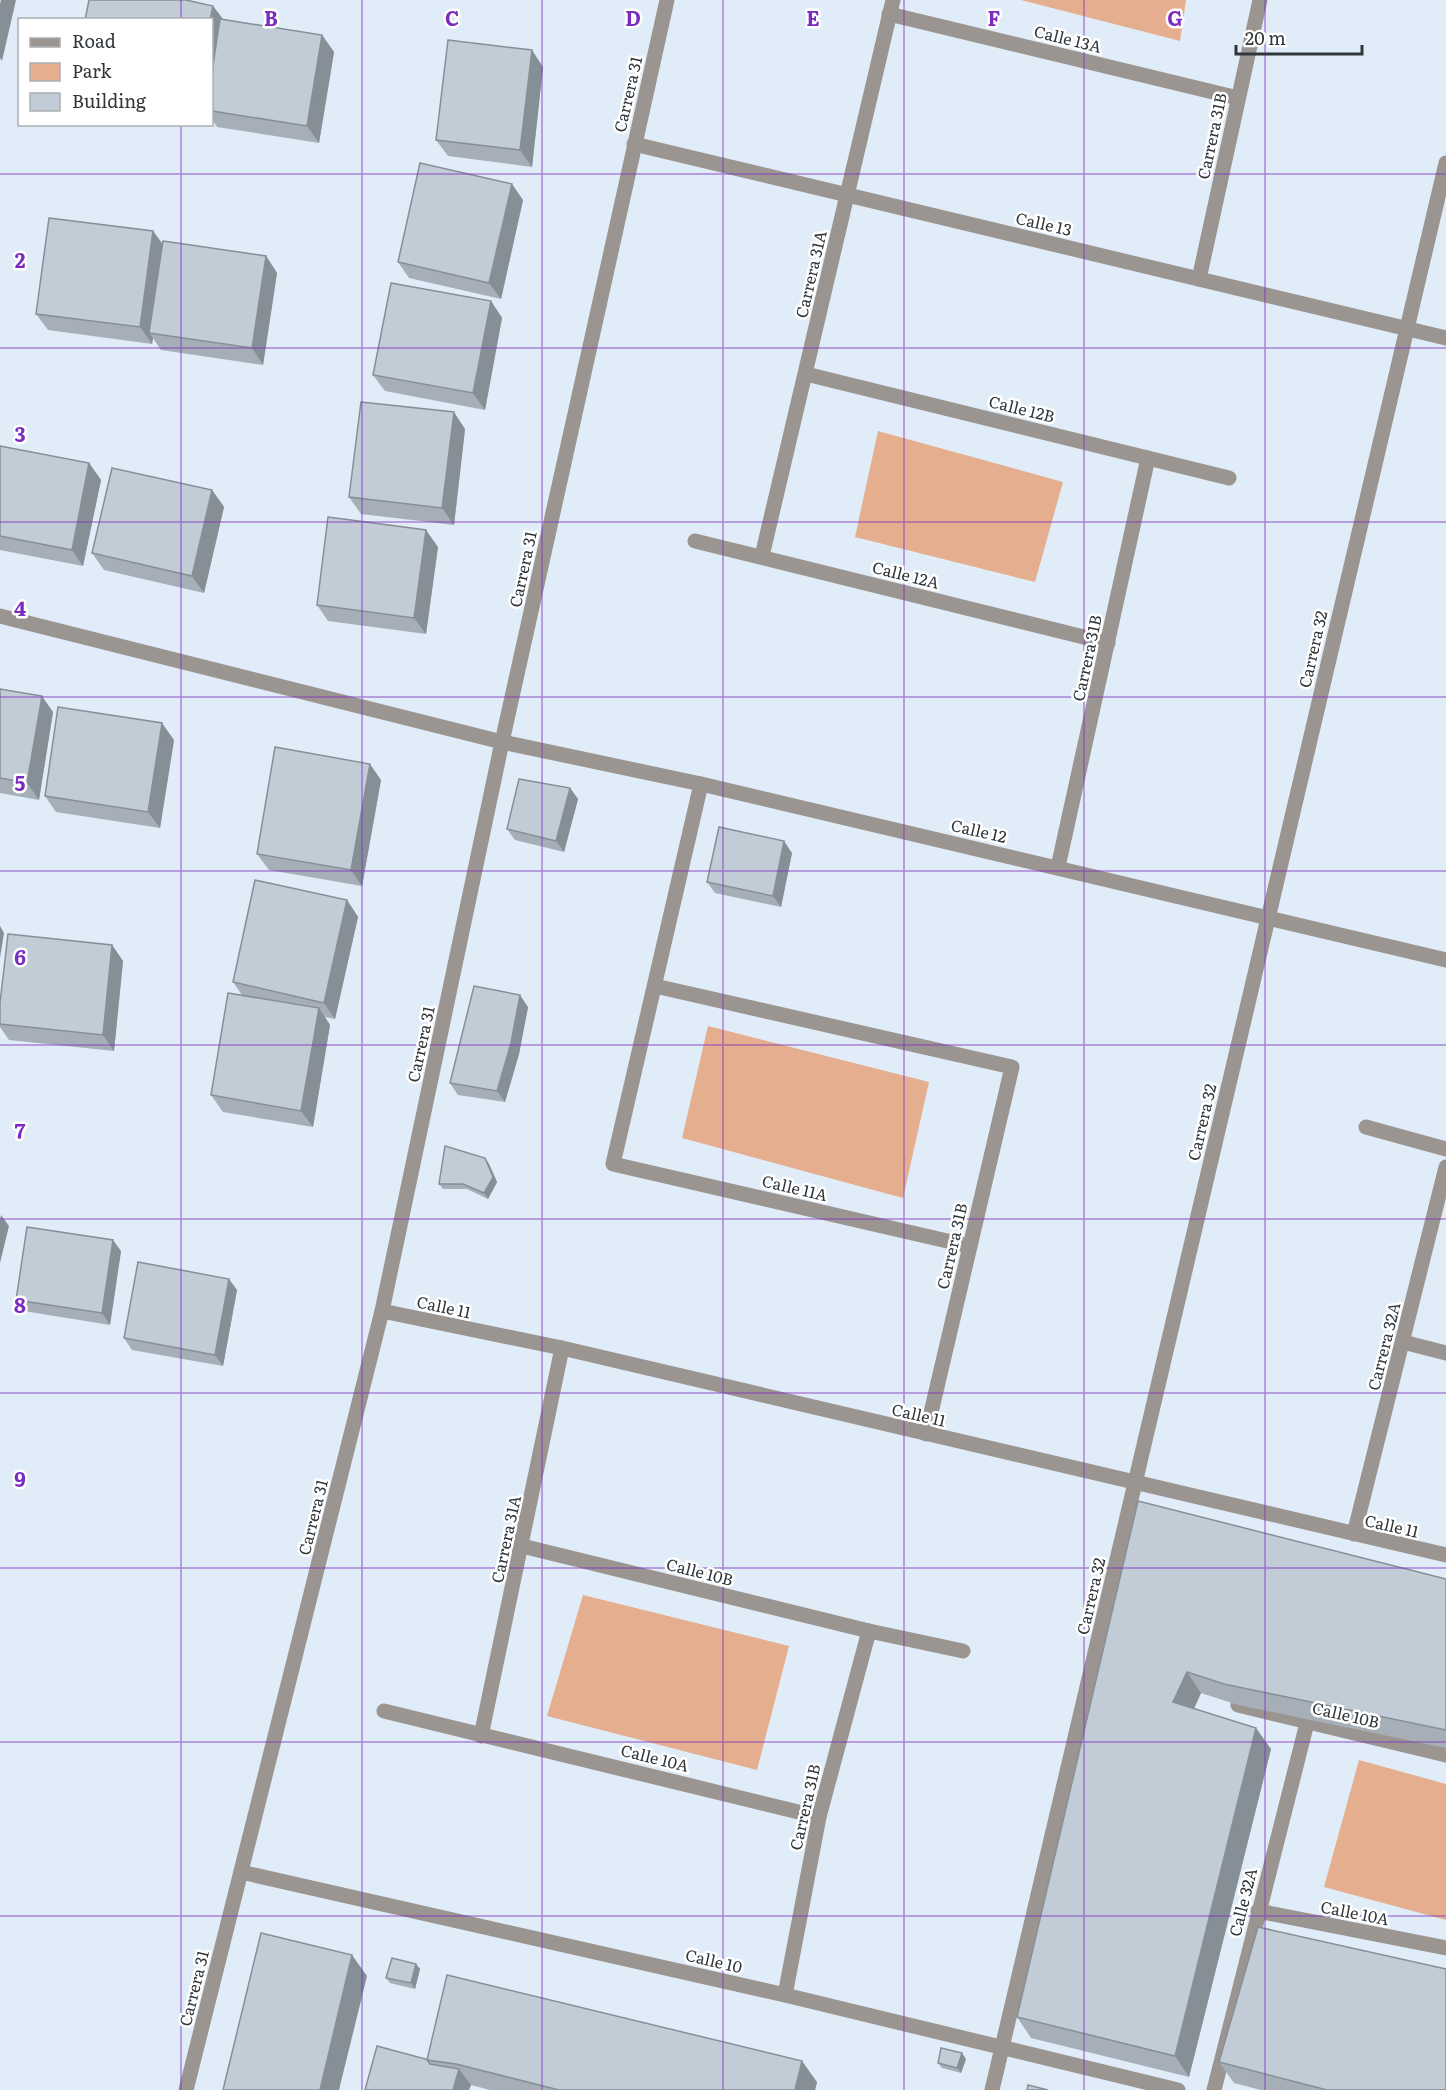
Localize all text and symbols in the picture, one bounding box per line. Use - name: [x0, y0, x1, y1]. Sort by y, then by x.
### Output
- text: B: [264, 2, 278, 32]
- text: C: [445, 2, 459, 32]
- text: D: [625, 2, 641, 32]
- text: E: [806, 2, 820, 32]
- text: F: [988, 2, 1001, 32]
- text: G: [1167, 2, 1183, 32]
- legend: [18, 18, 213, 126]
- street label: Calle 13A: [1032, 18, 1104, 58]
- scale bar: [1236, 18, 1362, 56]
- text: 20 m: [1245, 24, 1286, 51]
- text: Road: [72, 27, 116, 54]
- street label: Carrera 31: [607, 53, 647, 134]
- text: Park: [72, 57, 113, 84]
- text: Building: [72, 87, 147, 114]
- street label: Carrera 31B: [1190, 91, 1232, 181]
- street label: Calle 13: [1014, 205, 1074, 241]
- street label: Carrera 31A: [788, 228, 832, 320]
- text: 2: [15, 244, 26, 274]
- street label: Calle 12B: [987, 388, 1057, 428]
- text: 3: [14, 418, 26, 448]
- street label: Carrera 31: [502, 528, 542, 609]
- street label: Calle 12A: [870, 554, 942, 594]
- text: 4: [14, 592, 26, 622]
- street label: Carrera 32: [1291, 608, 1333, 690]
- street label: Carrera 31B: [1065, 613, 1107, 703]
- text: 5: [15, 767, 26, 797]
- street label: Calle 12: [949, 812, 1009, 848]
- text: 6: [14, 941, 26, 971]
- street label: Carrera 31: [400, 1003, 440, 1084]
- street label: Carrera 32: [1180, 1081, 1222, 1163]
- text: 7: [15, 1115, 26, 1145]
- street label: Calle 11A: [760, 1168, 830, 1206]
- street label: Carrera 31B: [929, 1201, 973, 1291]
- text: 8: [14, 1289, 26, 1319]
- street label: Calle 11: [415, 1289, 474, 1324]
- street label: Carrera 32A: [1360, 1299, 1406, 1393]
- street label: Calle 11: [890, 1396, 949, 1432]
- text: 9: [14, 1463, 26, 1493]
- street label: Carrera 31: [291, 1476, 333, 1557]
- street label: Carrera 31A: [484, 1493, 526, 1585]
- street label: Calle 11: [1363, 1507, 1422, 1543]
- street label: Calle 10B: [664, 1551, 736, 1591]
- street label: Carrera 32: [1069, 1555, 1111, 1637]
- street label: Calle 10B: [1310, 1695, 1382, 1733]
- street label: Calle 10A: [619, 1737, 692, 1777]
- street label: Carrera 31B: [782, 1762, 826, 1852]
- street label: Calle 32A: [1222, 1865, 1262, 1939]
- street label: Calle 10A: [1319, 1894, 1392, 1930]
- street label: Calle 10: [683, 1942, 745, 1978]
- street label: Carrera 31: [172, 1947, 214, 2028]

